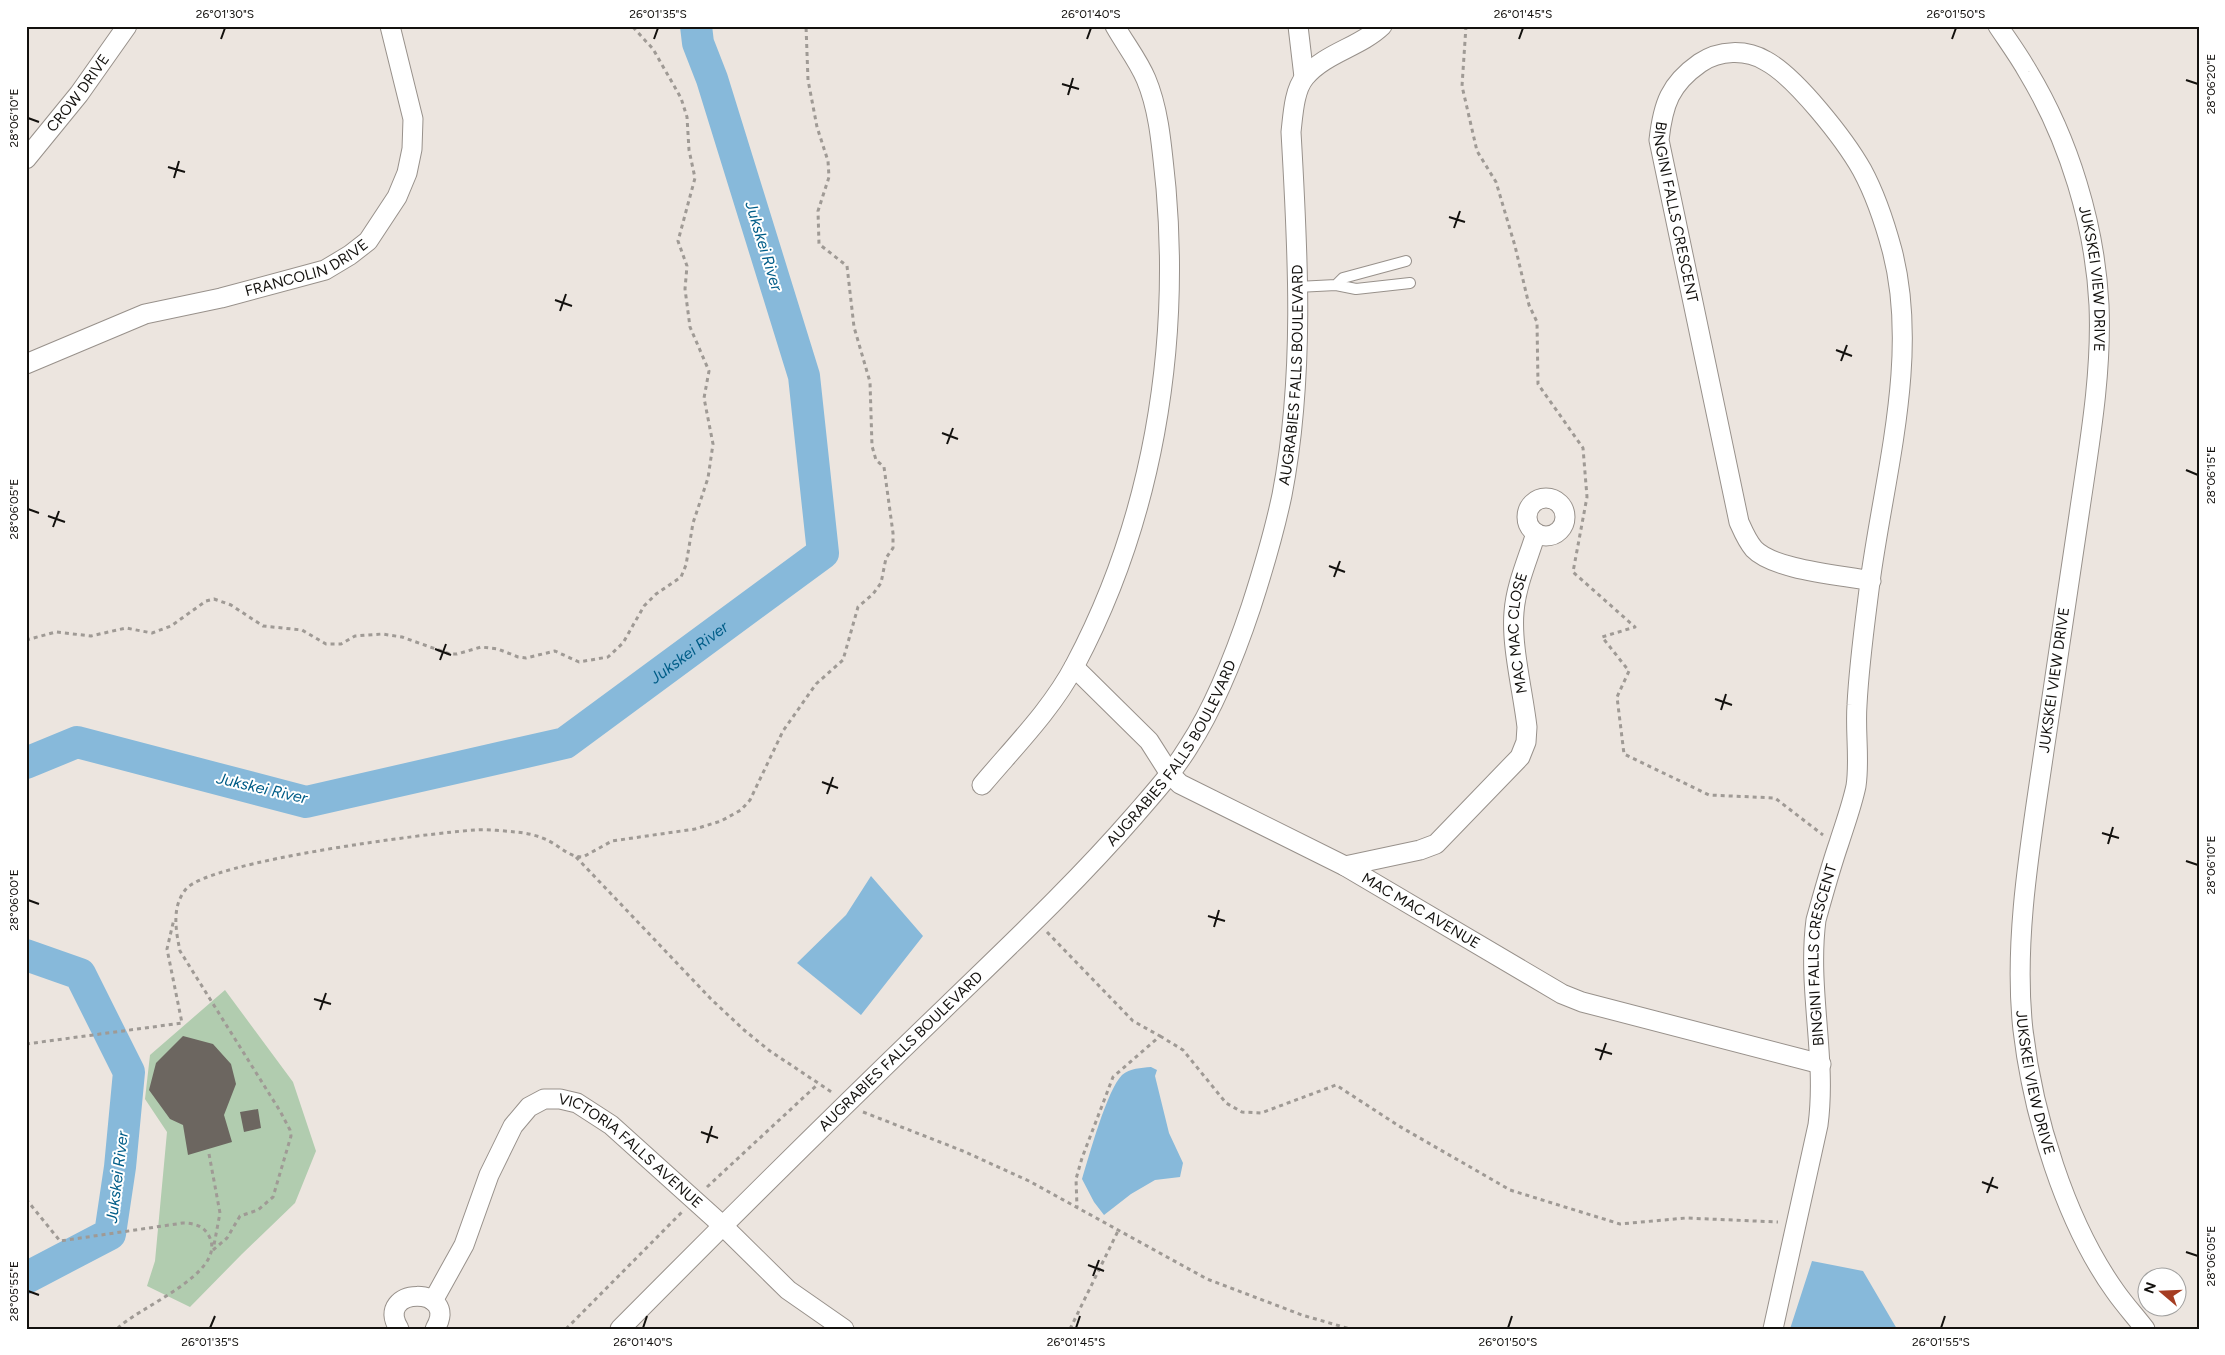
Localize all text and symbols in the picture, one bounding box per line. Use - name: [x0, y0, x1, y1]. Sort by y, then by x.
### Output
- text: 26°01'30"S: [196, 7, 254, 21]
- text: 26°01'35"S: [629, 7, 687, 21]
- text: 26°01'40"S: [1061, 7, 1121, 21]
- text: 26°01'45"S: [1494, 7, 1552, 21]
- text: 26°01'50"S: [1927, 7, 1985, 21]
- street label: CROW DRIVE: [43, 51, 113, 136]
- text: 28°06'20"E: [2204, 54, 2218, 114]
- text: 28°06'10"E: [7, 89, 21, 147]
- street label: BINGINI FALLS CRESCENT: [1649, 120, 1702, 305]
- water label: Jukskei River: [741, 198, 787, 294]
- street label: JUKSKEI VIEW DRIVE: [2075, 204, 2108, 352]
- street label: FRANCOLIN DRIVE: [243, 235, 372, 300]
- street label: AUGRABIES FALLS BOULEVARD: [1275, 264, 1307, 487]
- text: 28°06'15"E: [2204, 446, 2218, 504]
- text: 28°06'05"E: [7, 479, 21, 539]
- street label: MAC MAC CLOSE: [1504, 570, 1531, 695]
- street label: JUKSKEI VIEW DRIVE: [2035, 606, 2073, 754]
- water label: Jukskei River: [645, 617, 732, 688]
- street label: AUGRABIES FALLS BOULEVARD: [1103, 658, 1240, 850]
- water label: Jukskei River: [214, 768, 310, 808]
- text: 28°06'10"E: [2204, 836, 2218, 894]
- street label: BINGINI FALLS CRESCENT: [1805, 861, 1841, 1047]
- text: 28°06'00"E: [7, 869, 21, 931]
- street label: MAC MAC AVENUE: [1359, 869, 1483, 953]
- street label: AUGRABIES FALLS BOULEVARD: [815, 967, 987, 1135]
- street label: JUKSKEI VIEW DRIVE: [2012, 1010, 2059, 1157]
- street label: VICTORIA FALLS AVENUE: [557, 1090, 706, 1212]
- water label: Jukskei River: [102, 1129, 132, 1225]
- text: 28°06'05"E: [2204, 1226, 2218, 1286]
- text: 28°05'55"E: [7, 1261, 21, 1321]
- north arrow: [2138, 1268, 2188, 1318]
- text: N: [2140, 1280, 2160, 1296]
- text: 26°01'35"S: [181, 1335, 239, 1349]
- text: 26°01'40"S: [613, 1335, 673, 1349]
- text: 26°01'45"S: [1047, 1335, 1105, 1349]
- text: 26°01'50"S: [1479, 1335, 1537, 1349]
- text: 26°01'55"S: [1912, 1335, 1970, 1349]

